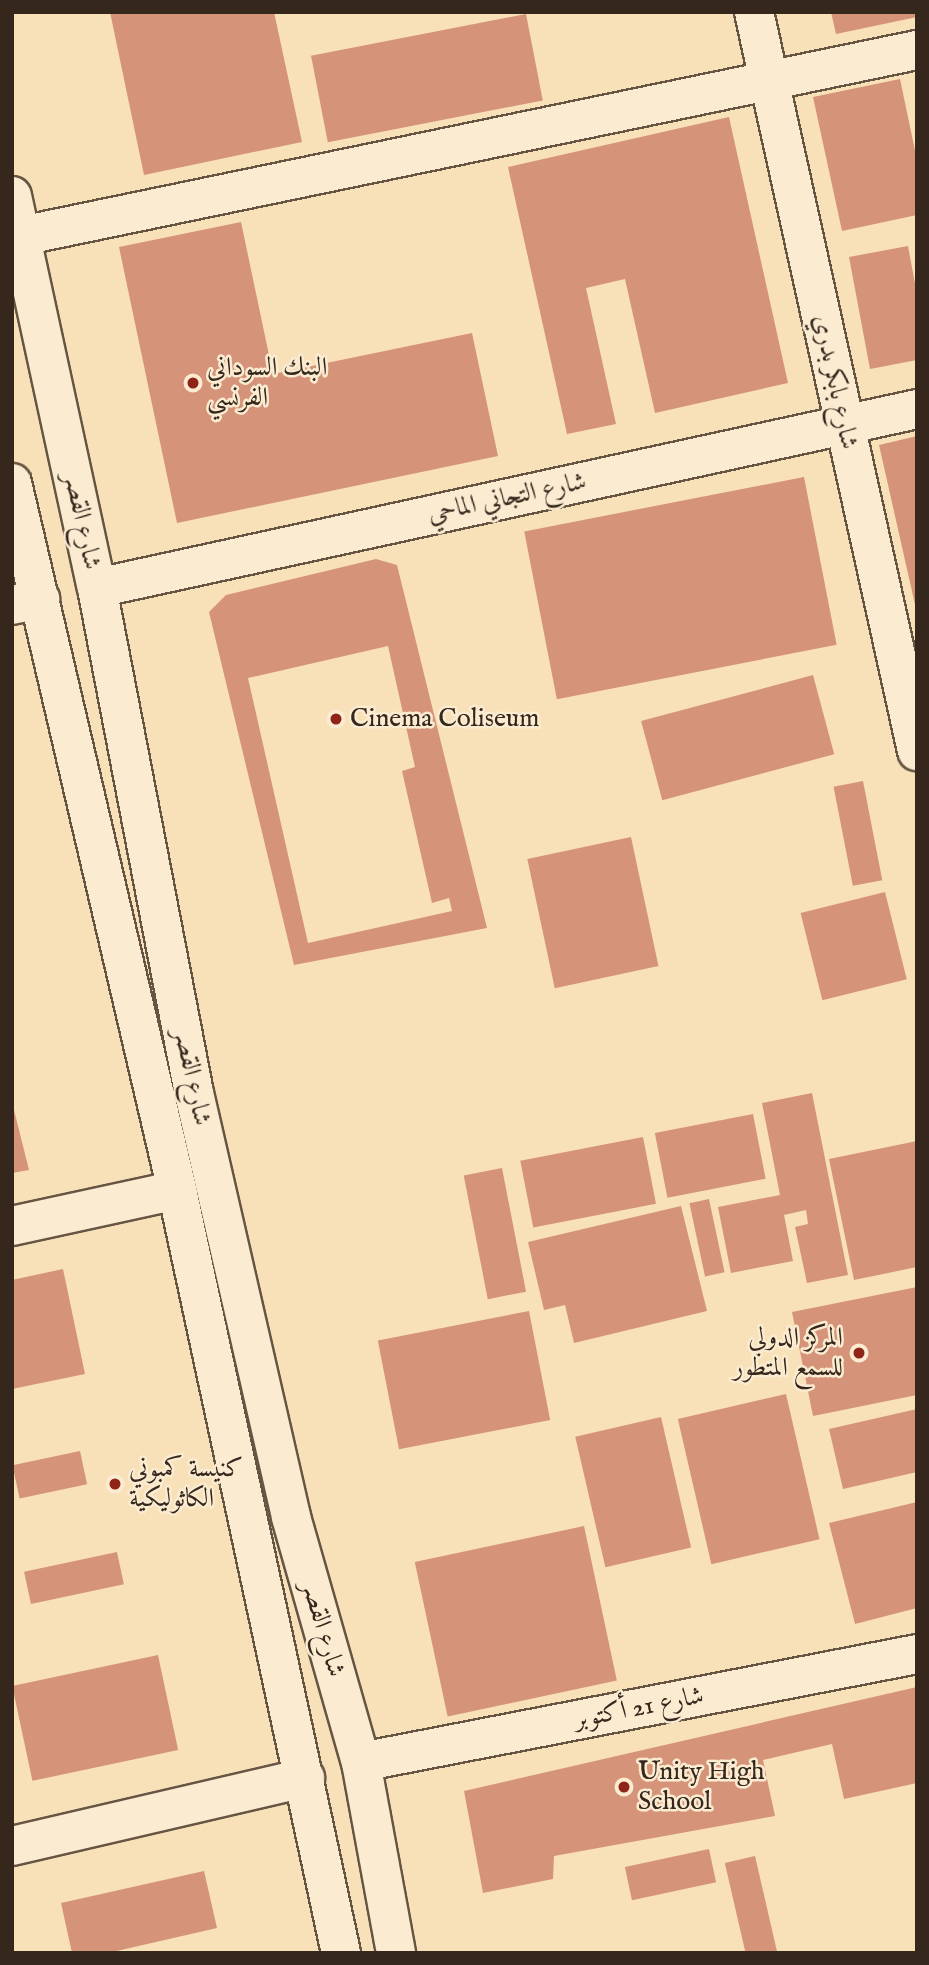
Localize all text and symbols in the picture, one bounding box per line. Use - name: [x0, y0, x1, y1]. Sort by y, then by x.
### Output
- street label: شارع بابكر بدري: [806, 312, 864, 452]
- place label: البنك السوداني الفرنسي: [207, 352, 327, 414]
- marker: البنك السوداني الفرنسي: [185, 375, 201, 391]
- street label: شارع التجاني الماحي: [425, 466, 589, 530]
- street label: شارع القصر: [57, 470, 107, 572]
- place label: Cinema Coliseum: [350, 703, 539, 735]
- marker: Cinema Coliseum: [328, 711, 344, 727]
- street label: شارع القصر: [167, 1026, 217, 1128]
- place label: المركز الدولي للسمع المتطور: [733, 1322, 843, 1384]
- marker: المركز الدولي للسمع المتطور: [849, 1343, 869, 1363]
- place label: كنيسة كمبوني الكاثوليكية: [129, 1453, 243, 1514]
- marker: كنيسة كمبوني الكاثوليكية: [107, 1476, 123, 1492]
- street label: شارع القصر: [294, 1577, 352, 1681]
- street label: شارع 21 أكتوبر: [572, 1680, 706, 1736]
- place label: Unity High School: [638, 1756, 765, 1817]
- marker: Unity High School: [616, 1779, 632, 1795]

